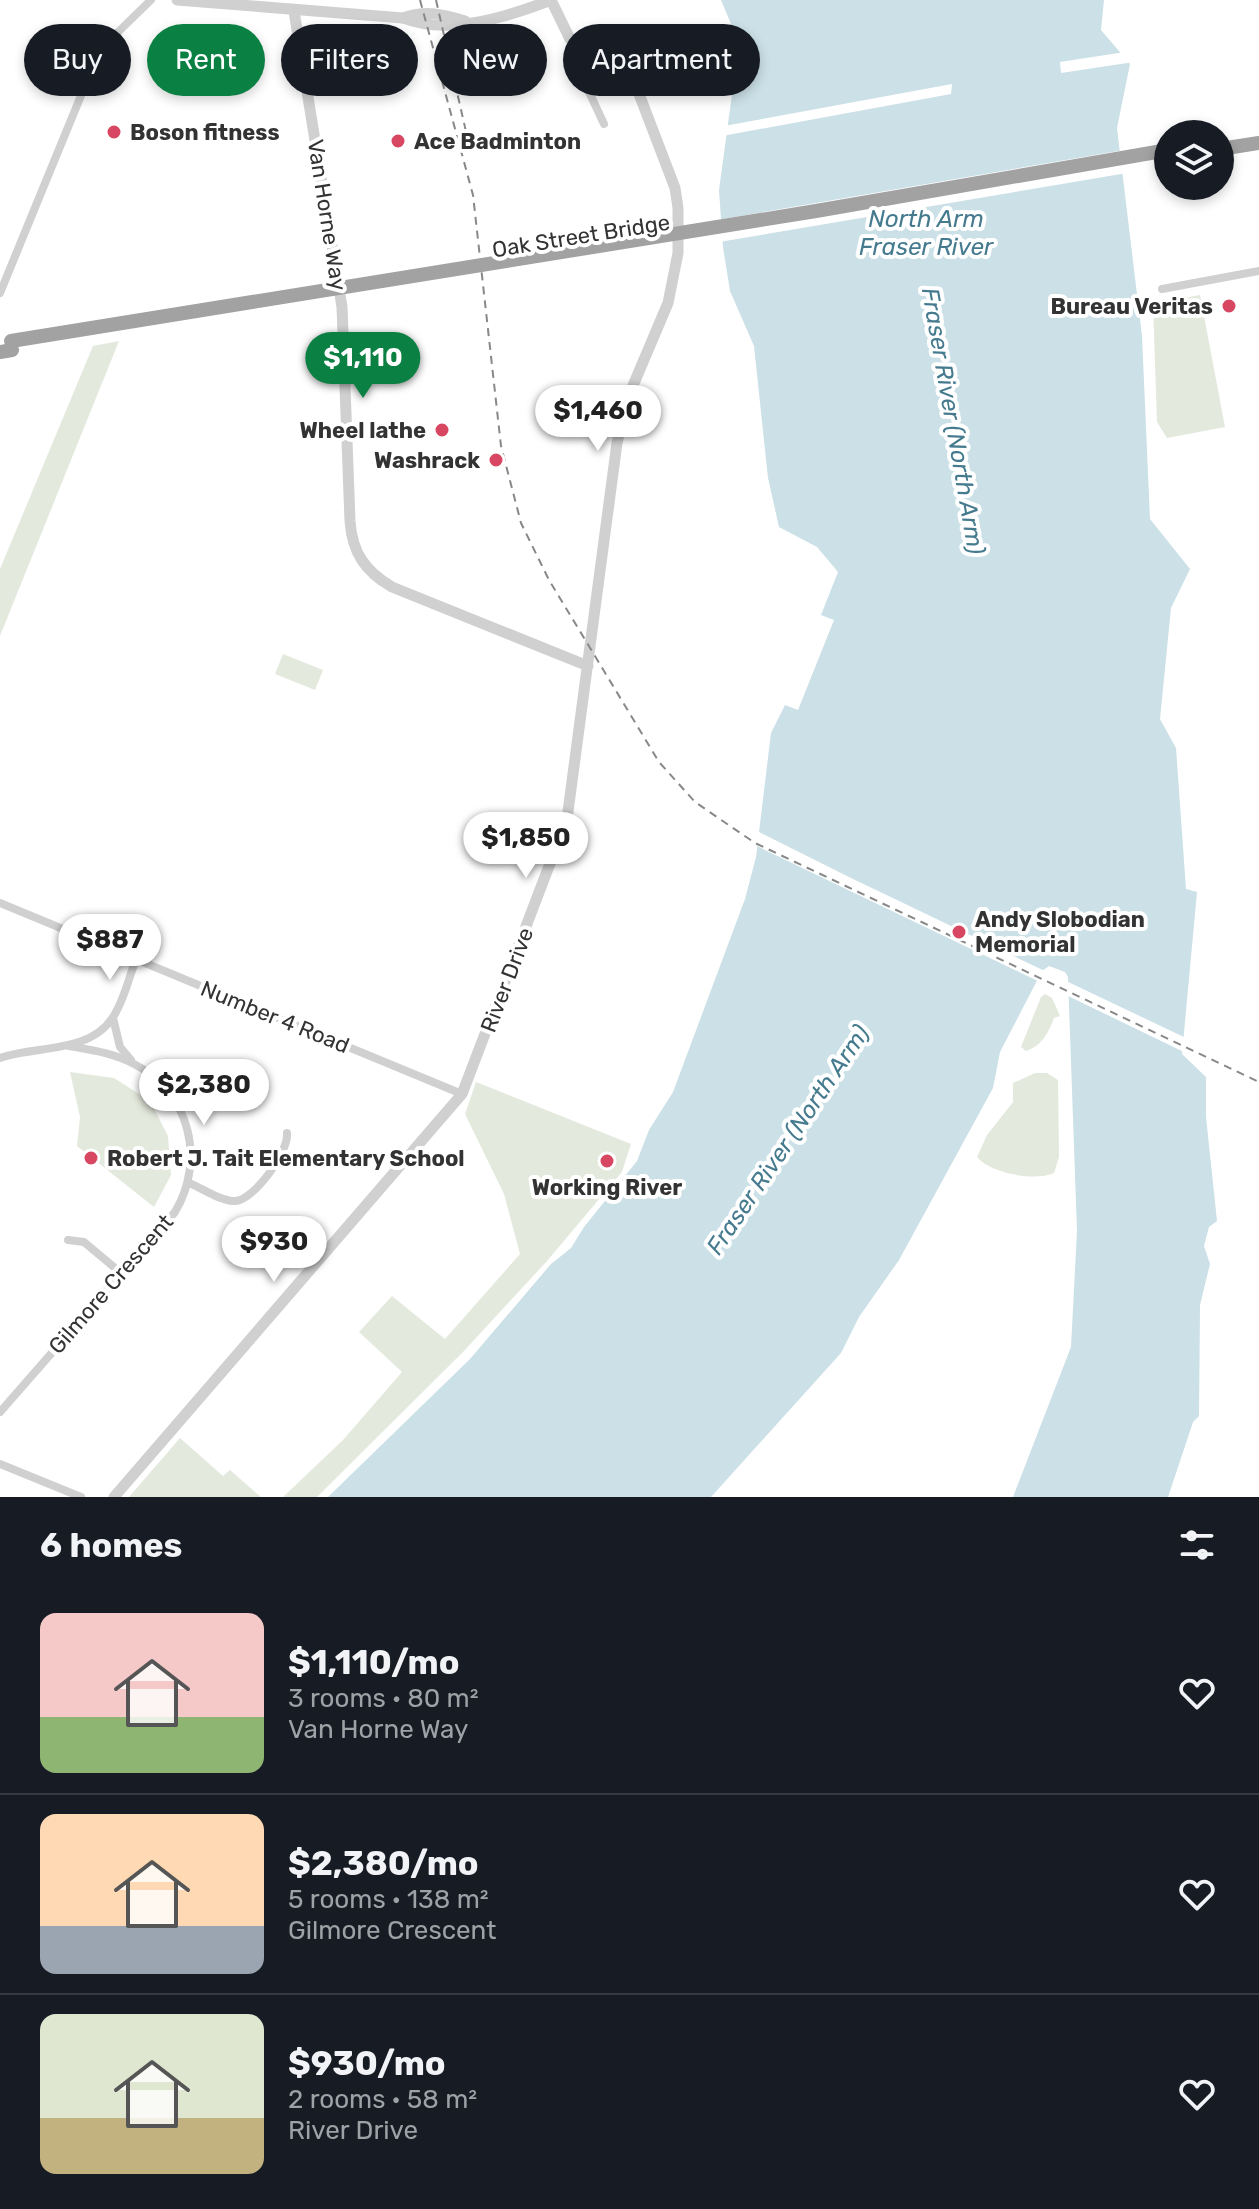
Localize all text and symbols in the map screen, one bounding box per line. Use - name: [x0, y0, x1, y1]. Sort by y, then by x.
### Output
- chip: Buy: [24, 24, 131, 96]
- chip: Rent: [147, 24, 265, 96]
- chip: Filters: [281, 24, 418, 96]
- chip: New: [434, 24, 547, 96]
- chip: Apartment: [563, 24, 760, 96]
- place label: Boson fitness: [130, 119, 280, 146]
- map controls: [1154, 120, 1234, 200]
- button: layers: [1154, 120, 1234, 200]
- marker: Boson fitness: [105, 123, 123, 141]
- place label: Ace Badminton: [414, 128, 581, 155]
- marker: Ace Badminton: [389, 132, 407, 150]
- street label: Van Horne Way: [302, 138, 352, 292]
- water label: North Arm Fraser River: [859, 205, 994, 261]
- street label: Oak Street Bridge: [490, 209, 672, 263]
- water label: Fraser River (North Arm): [916, 285, 990, 557]
- place label: Bureau Veritas: [1050, 293, 1213, 320]
- marker: Bureau Veritas: [1220, 297, 1238, 315]
- pin: $1,110: [298, 332, 428, 400]
- text: $1,110: [323, 342, 403, 373]
- pin: $1,460: [533, 385, 663, 453]
- text: $1,460: [553, 395, 643, 426]
- place label: Wheel lathe: [299, 417, 426, 444]
- marker: Wheel lathe: [433, 421, 451, 439]
- place label: Washrack: [374, 447, 480, 474]
- marker: Washrack: [487, 451, 505, 469]
- pin: $1,850: [461, 812, 591, 880]
- text: $1,850: [481, 822, 571, 853]
- place label: Andy Slobodian Memorial: [975, 906, 1145, 958]
- pin: $887: [63, 914, 157, 982]
- marker: Andy Slobodian Memorial: [950, 923, 968, 941]
- text: $887: [76, 924, 144, 955]
- street label: River Drive: [475, 924, 539, 1036]
- street label: Number 4 Road: [197, 975, 353, 1059]
- water label: Fraser River (North Arm): [701, 1020, 875, 1260]
- pin: $2,380: [139, 1059, 269, 1127]
- text: $2,380: [157, 1069, 251, 1100]
- place label: Robert J. Tait Elementary School: [107, 1145, 465, 1172]
- marker: Robert J. Tait Elementary School: [82, 1149, 100, 1167]
- marker: Working River: [598, 1152, 616, 1170]
- place label: Working River: [532, 1174, 682, 1201]
- street label: Gilmore Crescent: [43, 1208, 179, 1359]
- pin: $930: [227, 1216, 321, 1284]
- text: $930: [240, 1226, 308, 1257]
- icon: filters: [1175, 1523, 1219, 1567]
- text: 6 homes: [40, 1525, 182, 1566]
- text: $1,110/mo: [288, 1642, 460, 1683]
- icon: home: [104, 1645, 200, 1741]
- icon: heart: [1175, 1671, 1219, 1715]
- text: 3 rooms · 80 m²: [288, 1683, 479, 1714]
- text: Van Horne Way: [288, 1714, 468, 1745]
- text: $2,380/mo: [288, 1843, 479, 1884]
- icon: home: [104, 1846, 200, 1942]
- icon: heart: [1175, 1872, 1219, 1916]
- text: 5 rooms · 138 m²: [288, 1884, 489, 1915]
- text: Gilmore Crescent: [288, 1915, 496, 1946]
- text: $930/mo: [288, 2043, 446, 2084]
- icon: home: [104, 2046, 200, 2142]
- icon: heart: [1175, 2072, 1219, 2116]
- text: 2 rooms · 58 m²: [288, 2084, 477, 2115]
- text: River Drive: [288, 2115, 418, 2146]

